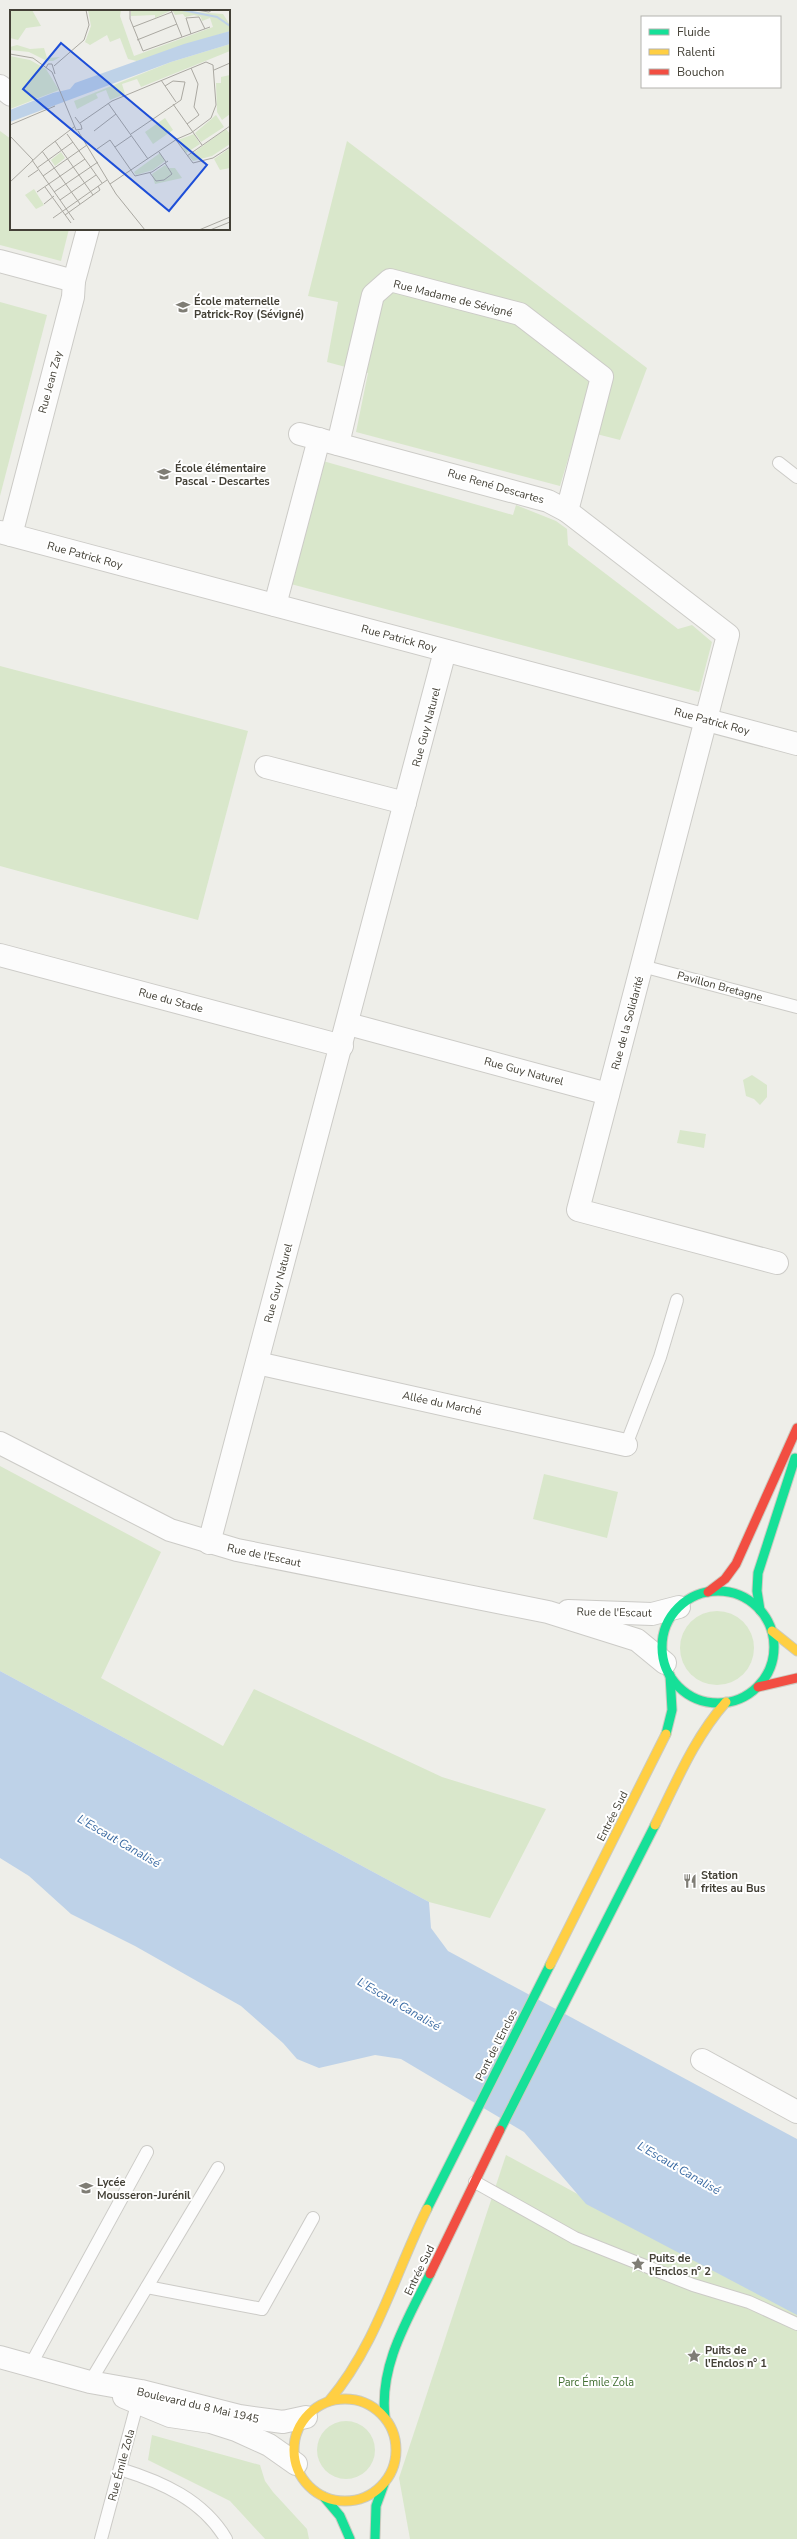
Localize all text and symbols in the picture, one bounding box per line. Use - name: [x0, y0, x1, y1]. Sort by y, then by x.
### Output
- inset map: [10, 10, 230, 230]
- legend: [641, 16, 781, 88]
- text: Fluide: [677, 24, 710, 40]
- text: Ralenti: [677, 44, 715, 60]
- text: Bouchon: [677, 64, 724, 80]
- street label: Rue Madame de Sévigné: [392, 276, 514, 321]
- place label: École maternelle Patrick-Roy (Sévigné): [194, 293, 304, 322]
- school or university icon: École maternelle Patrick-Roy (Sévigné): [175, 299, 191, 315]
- street label: Rue Jean Zay: [35, 349, 66, 415]
- place label: École élémentaire Pascal - Descartes: [175, 460, 270, 489]
- school or university icon: École élémentaire Pascal - Descartes: [156, 466, 172, 482]
- street label: Rue René Descartes: [446, 466, 546, 507]
- street label: Rue Patrick Roy: [46, 538, 125, 573]
- street label: Rue Patrick Roy: [360, 621, 439, 656]
- street label: Rue Guy Naturel: [409, 685, 445, 769]
- street label: Rue Patrick Roy: [673, 704, 752, 739]
- street label: Pavillon Bretagne: [676, 968, 764, 1005]
- street label: Rue de la Solidarité: [608, 975, 647, 1072]
- street label: Rue du Stade: [137, 985, 205, 1016]
- street label: Rue Guy Naturel: [482, 1054, 566, 1090]
- street label: Rue Guy Naturel: [261, 1241, 297, 1325]
- street label: Allée du Marché: [401, 1388, 483, 1419]
- street label: Rue de l'Escaut: [226, 1540, 302, 1571]
- street label: Rue de l'Escaut: [576, 1604, 652, 1621]
- street label: Entrée Sud: [593, 1789, 631, 1844]
- water label: L'Escaut Canalisé: [74, 1811, 164, 1872]
- place label: Station frites au Bus: [701, 1868, 765, 1896]
- restaurant icon: Station frites au Bus: [682, 1873, 698, 1889]
- water label: L'Escaut Canalisé: [354, 1974, 444, 2035]
- street label: Pont de l'Enclos: [472, 2007, 521, 2084]
- water label: L'Escaut Canalisé: [634, 2138, 724, 2199]
- place label: Lycée Mousseron-Jurénil: [97, 2175, 191, 2203]
- school or university icon: Lycée Mousseron-Jurénil: [78, 2180, 94, 2196]
- street label: Entrée Sud: [401, 2243, 438, 2298]
- place label: Puits de l'Enclos n° 2: [649, 2251, 711, 2279]
- place icon: Puits de l'Enclos n° 2: [630, 2256, 646, 2272]
- place label: Puits de l'Enclos n° 1: [705, 2343, 767, 2371]
- place icon: Puits de l'Enclos n° 1: [686, 2348, 702, 2364]
- park label: Parc Émile Zola: [558, 2374, 634, 2390]
- street label: Boulevard du 8 Mai 1945: [135, 2384, 261, 2427]
- street label: Rue Émile Zola: [104, 2427, 138, 2503]

